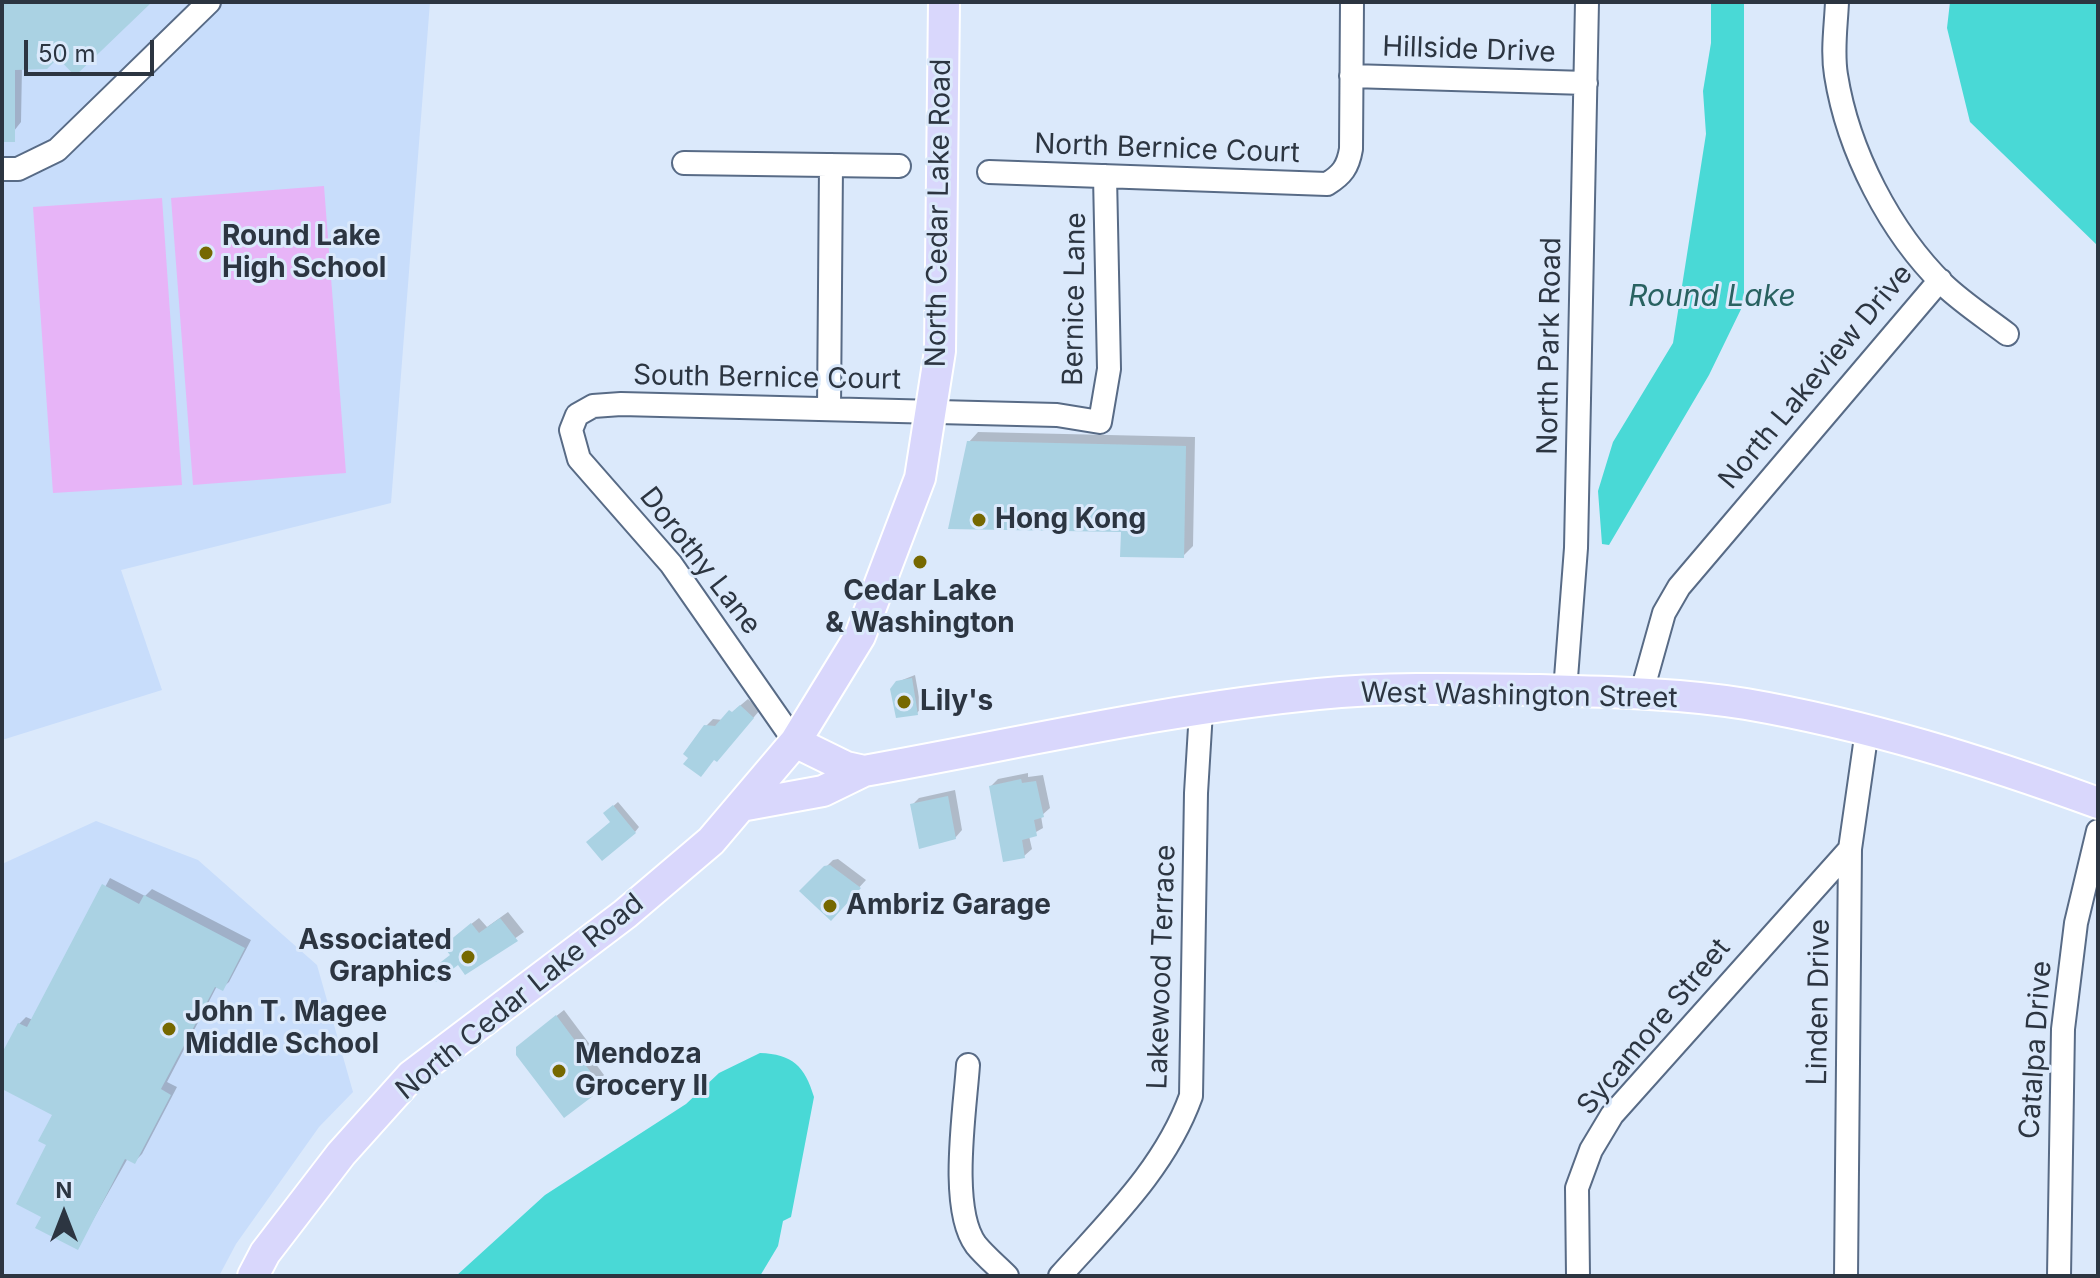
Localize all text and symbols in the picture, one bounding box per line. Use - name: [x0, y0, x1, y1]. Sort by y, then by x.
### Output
- scale bar: [28, 24, 158, 74]
- street label: Hillside Drive: [1382, 30, 1556, 70]
- text: 50 m: [38, 39, 96, 68]
- street label: North Cedar Lake Road: [920, 58, 958, 368]
- street label: North Bernice Court: [1034, 128, 1300, 170]
- street label: Bernice Lane: [1057, 212, 1093, 386]
- place label: Round Lake High School: [222, 220, 386, 286]
- street label: North Park Road: [1531, 237, 1569, 455]
- marker: Round Lake High School: [197, 244, 215, 262]
- street label: North Lakeview Drive: [1712, 258, 1920, 496]
- water label: Round Lake: [1628, 279, 1796, 315]
- street label: South Bernice Court: [633, 359, 901, 397]
- street label: Dorothy Lane: [632, 481, 768, 641]
- place label: Hong Kong: [995, 503, 1146, 537]
- marker: Hong Kong: [970, 511, 988, 529]
- marker: Cedar Lake & Washington: [911, 553, 929, 571]
- place label: Cedar Lake & Washington: [825, 575, 1015, 641]
- street label: West Washington Street: [1360, 676, 1678, 716]
- place label: Lily's: [920, 685, 993, 719]
- marker: Lily's: [895, 693, 913, 711]
- street label: Lakewood Terrace: [1141, 844, 1183, 1090]
- street label: North Cedar Lake Road: [390, 887, 650, 1107]
- place label: Ambriz Garage: [846, 889, 1051, 923]
- marker: Ambriz Garage: [821, 897, 839, 915]
- street label: Linden Drive: [1801, 918, 1837, 1086]
- place label: Associated Graphics: [298, 924, 452, 990]
- street label: Sycamore Street: [1571, 932, 1737, 1122]
- marker: Associated Graphics: [459, 948, 477, 966]
- street label: Catalpa Drive: [2013, 960, 2059, 1140]
- place label: John T. Magee Middle School: [185, 996, 387, 1062]
- marker: John T. Magee Middle School: [160, 1020, 178, 1038]
- place label: Mendoza Grocery II: [575, 1038, 708, 1104]
- marker: Mendoza Grocery II: [550, 1062, 568, 1080]
- north arrow: [24, 1174, 104, 1254]
- text: N: [56, 1177, 72, 1203]

